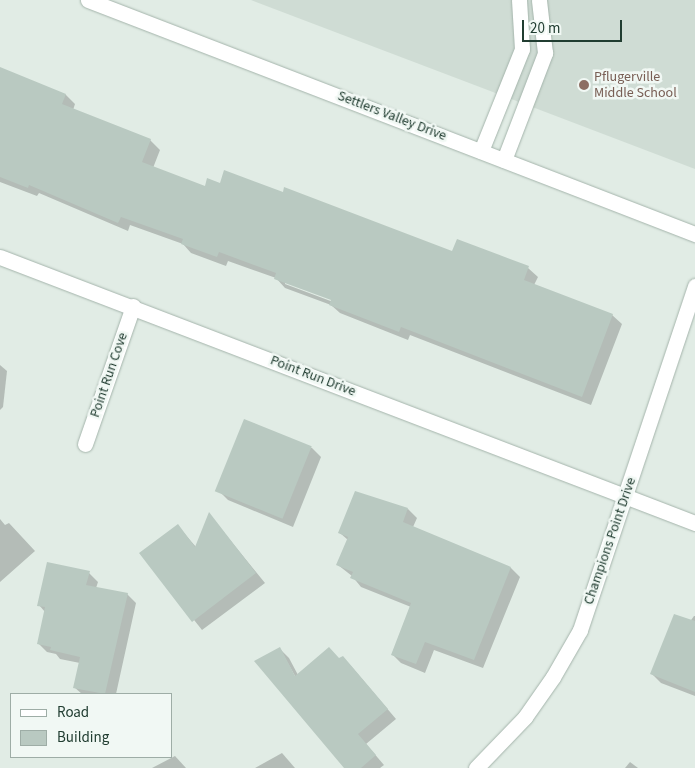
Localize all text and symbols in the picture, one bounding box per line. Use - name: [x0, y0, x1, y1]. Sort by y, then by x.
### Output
- scale bar: [525, 10, 625, 42]
- text: 20 m: [530, 18, 560, 39]
- place label: Pflugerville Middle School: [594, 69, 677, 102]
- marker: Pflugerville Middle School: [578, 79, 590, 91]
- street label: Settlers Valley Drive: [335, 88, 449, 144]
- street label: Point Run Cove: [87, 330, 131, 420]
- street label: Point Run Drive: [268, 352, 358, 400]
- street label: Champions Point Drive: [580, 475, 640, 607]
- legend: [10, 693, 172, 758]
- text: Road: [57, 702, 89, 723]
- text: Building: [57, 727, 109, 748]

